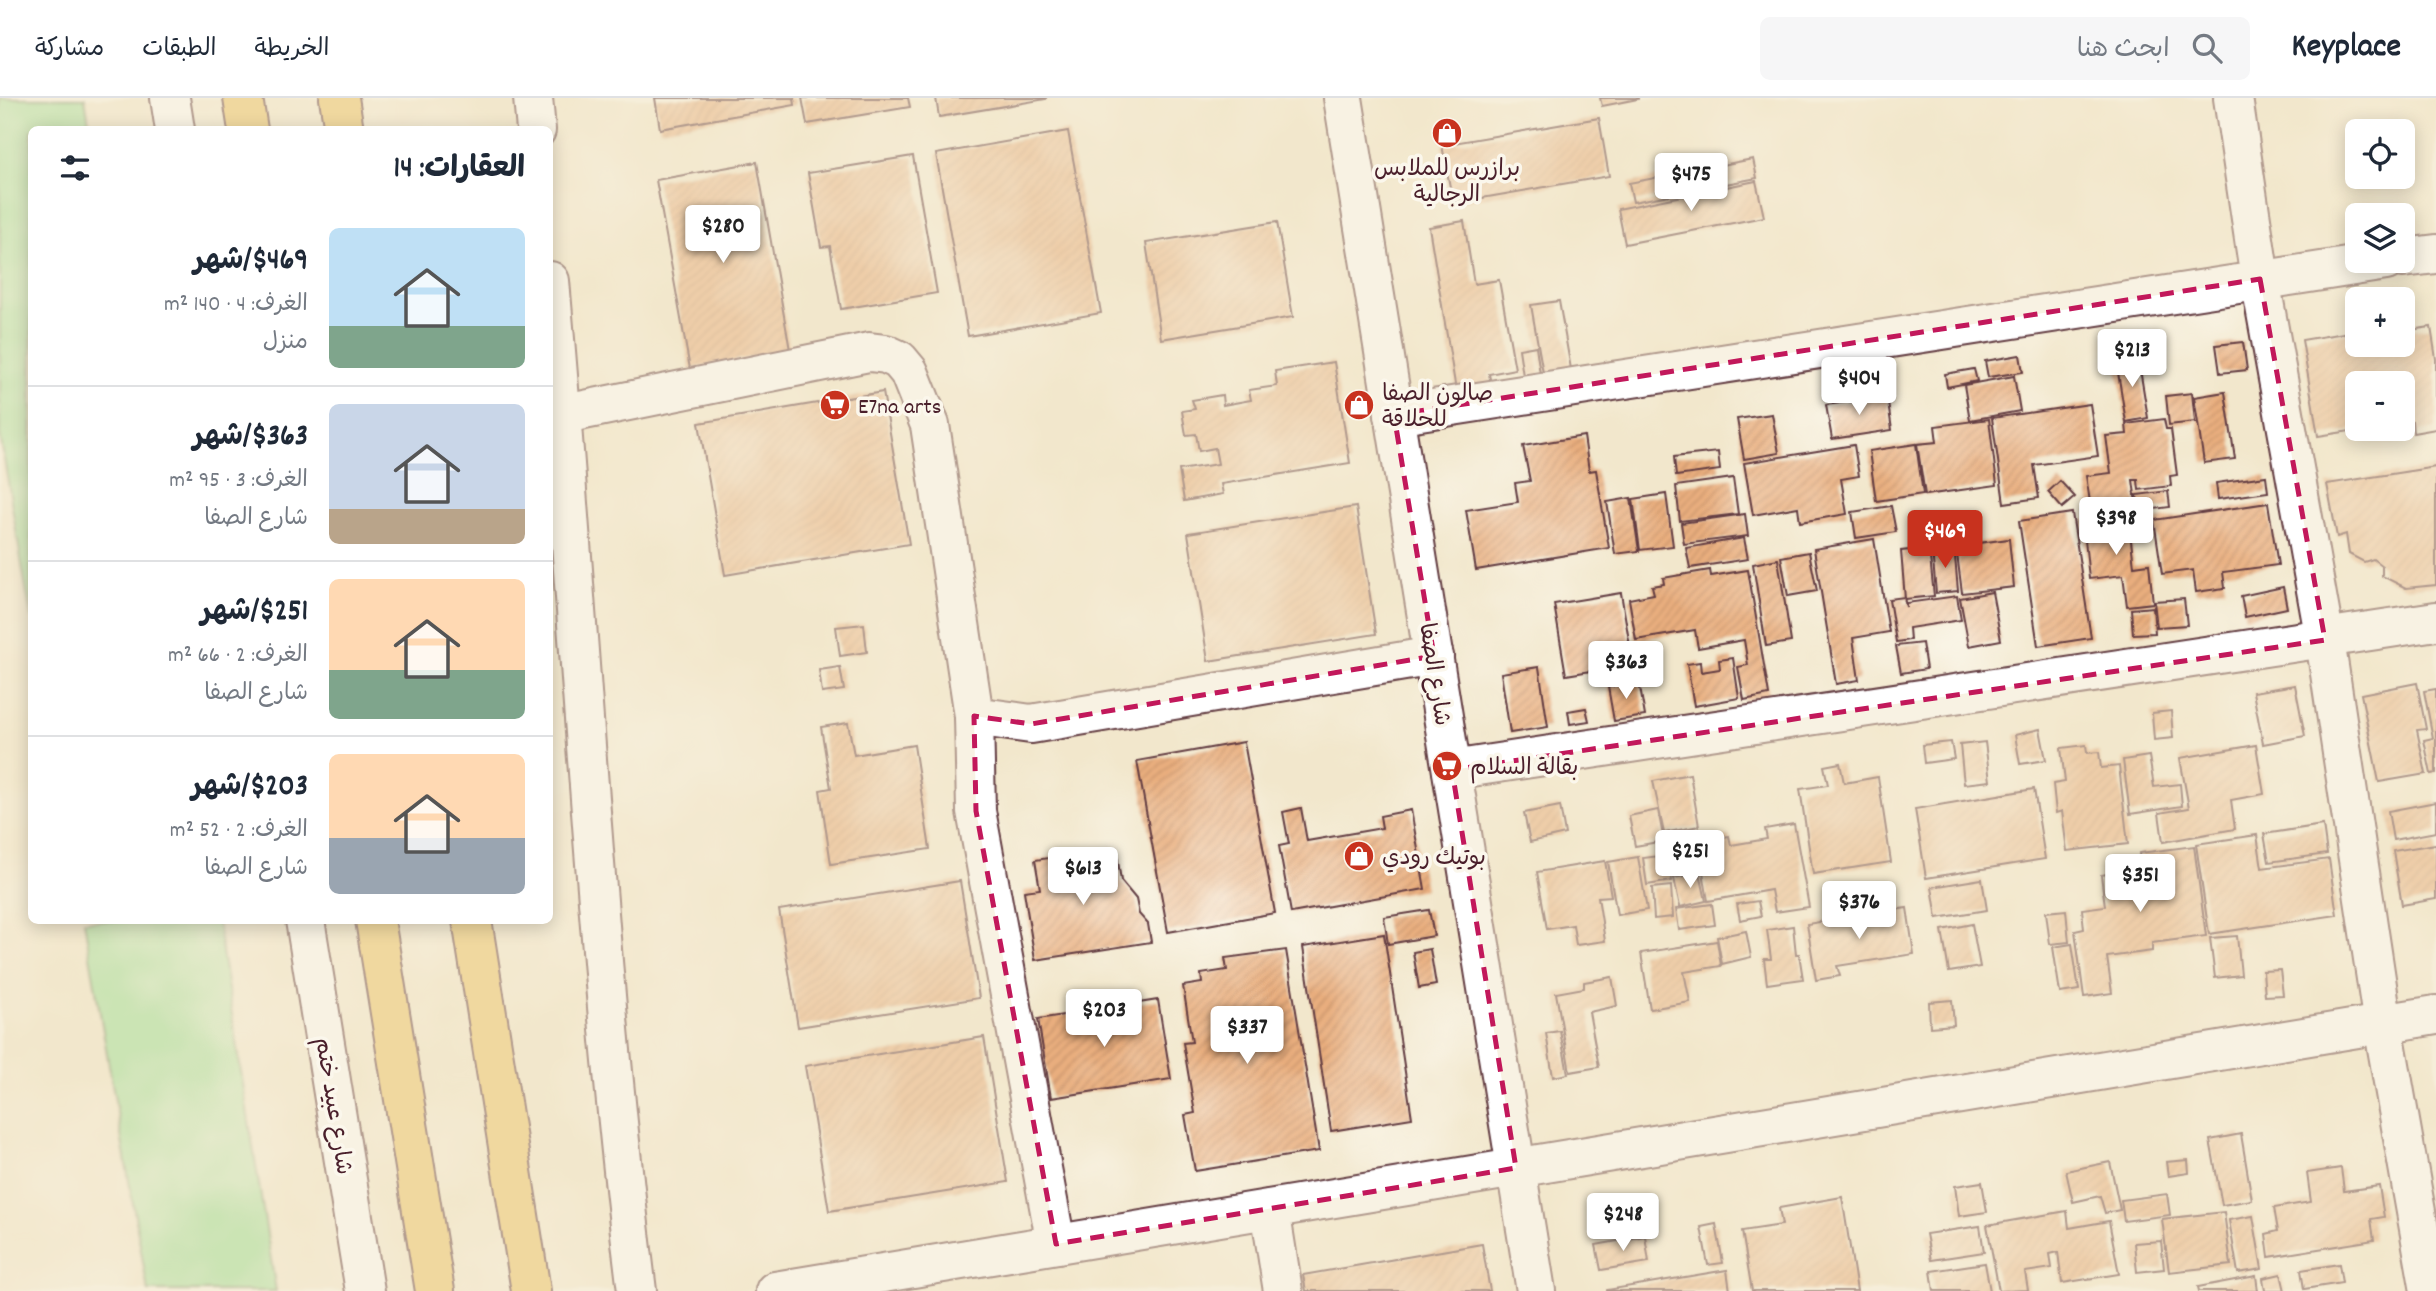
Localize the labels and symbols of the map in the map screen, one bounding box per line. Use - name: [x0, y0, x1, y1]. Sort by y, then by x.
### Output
- shop icon: برازرس للملابس الرجالية: [1430, 116, 1464, 150]
- pin: $475: [1650, 153, 1732, 213]
- place label: برازرس للملابس الرجالية: [1374, 154, 1520, 213]
- pin: $280: [682, 206, 764, 265]
- pin: $213: [2091, 330, 2173, 389]
- pin: $404: [1818, 358, 1900, 417]
- place label: صالون الصفا للحلاقة: [1382, 379, 1493, 438]
- supermarket icon: E7na arts: [818, 388, 852, 422]
- shop icon: صالون الصفا للحلاقة: [1342, 388, 1376, 422]
- place label: E7na arts: [858, 392, 941, 425]
- pin: $398: [2075, 498, 2157, 557]
- pin: $469: [1904, 510, 1986, 570]
- street label: شارع الصفا: [1408, 621, 1457, 728]
- pin: $363: [1585, 642, 1667, 701]
- supermarket icon: بقالة السلام: [1430, 749, 1464, 783]
- place label: بقالة السلام: [1470, 753, 1578, 786]
- pin: $251: [1649, 830, 1731, 890]
- shop icon: بوتيك رودي: [1342, 839, 1376, 873]
- place label: بوتيك رودي: [1382, 843, 1486, 876]
- pin: $613: [1042, 848, 1124, 907]
- pin: $351: [2099, 854, 2181, 914]
- pin: $376: [1818, 882, 1900, 941]
- pin: $203: [1063, 990, 1145, 1049]
- pin: $337: [1206, 1006, 1288, 1066]
- street label: شارع عبيد ختم: [304, 1036, 359, 1178]
- pin: $248: [1582, 1194, 1664, 1253]

